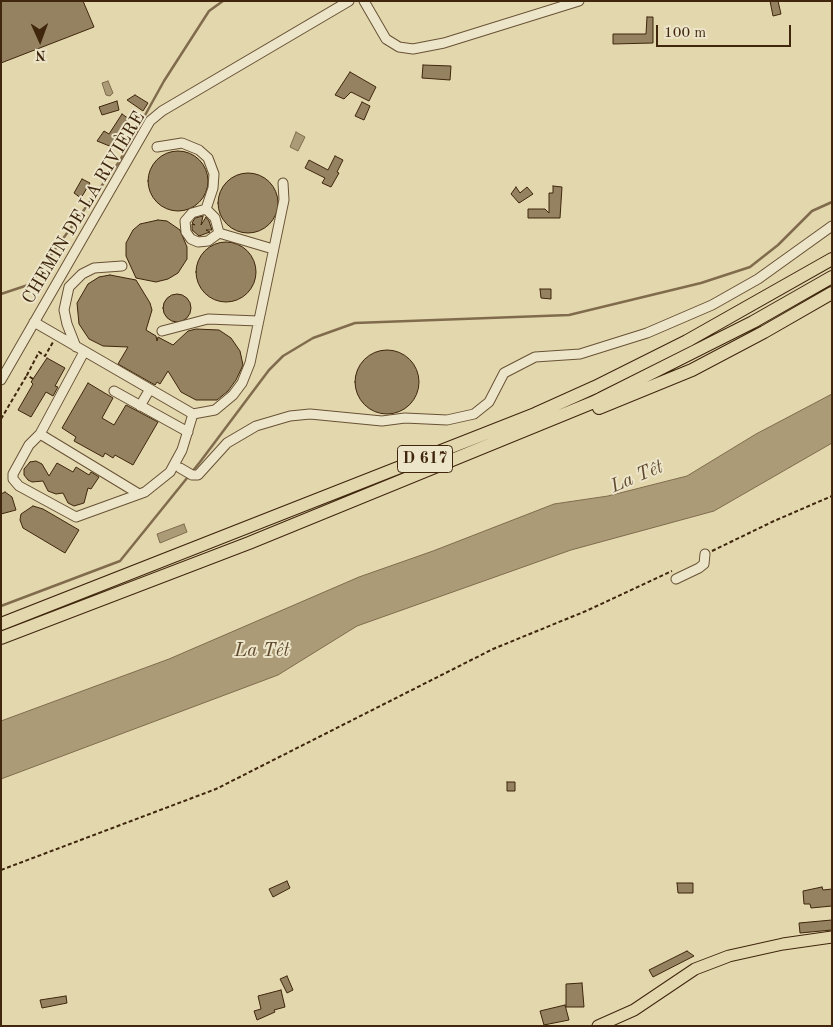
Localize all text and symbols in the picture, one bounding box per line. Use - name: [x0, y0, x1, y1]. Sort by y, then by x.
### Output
- north arrow: [15, 15, 65, 65]
- scale bar: [658, 15, 793, 47]
- text: 100 m: [664, 26, 706, 41]
- text: N: [35, 48, 46, 62]
- street label: CHEMIN DE LA RIVIÈRE: [18, 108, 150, 308]
- road number: D 617: [398, 446, 452, 472]
- water label: La Têt: [607, 456, 667, 498]
- water label: La Têt: [234, 640, 290, 662]

